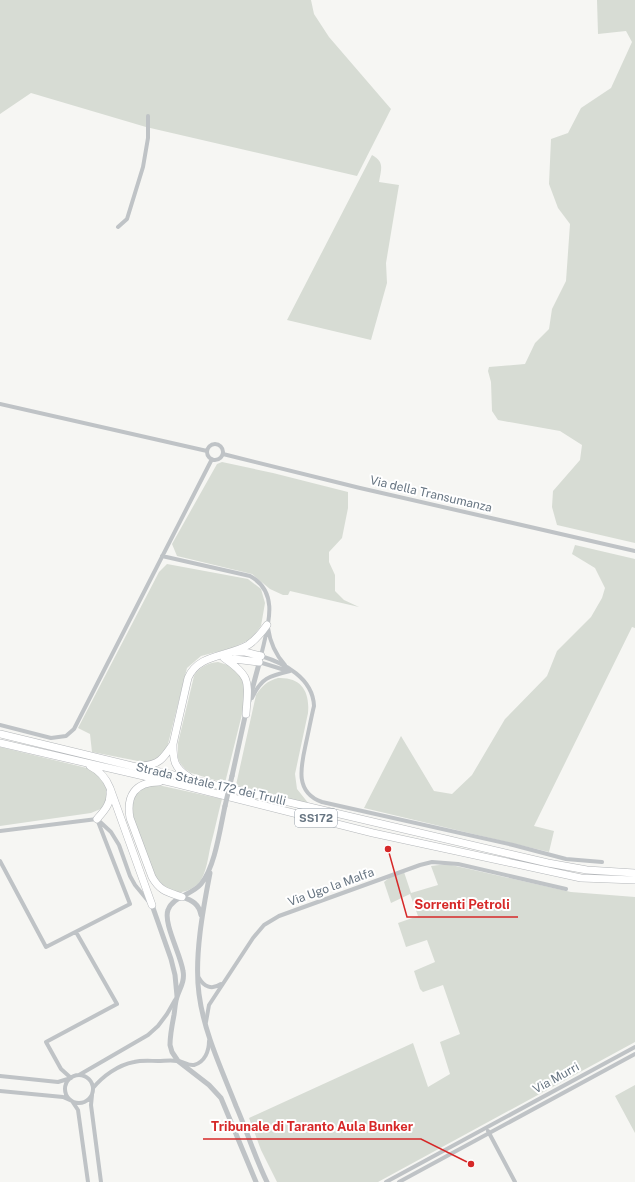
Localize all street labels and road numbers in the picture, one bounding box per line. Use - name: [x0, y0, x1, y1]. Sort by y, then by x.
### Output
- street label: Via della Transumanza: [368, 473, 494, 515]
- street label: Strada Statale 172 dei Trulli: [135, 760, 287, 808]
- road number: SS172: [295, 809, 337, 827]
- street label: Via Ugo la Malfa: [286, 865, 376, 909]
- street label: Via Murri: [530, 1060, 582, 1096]

